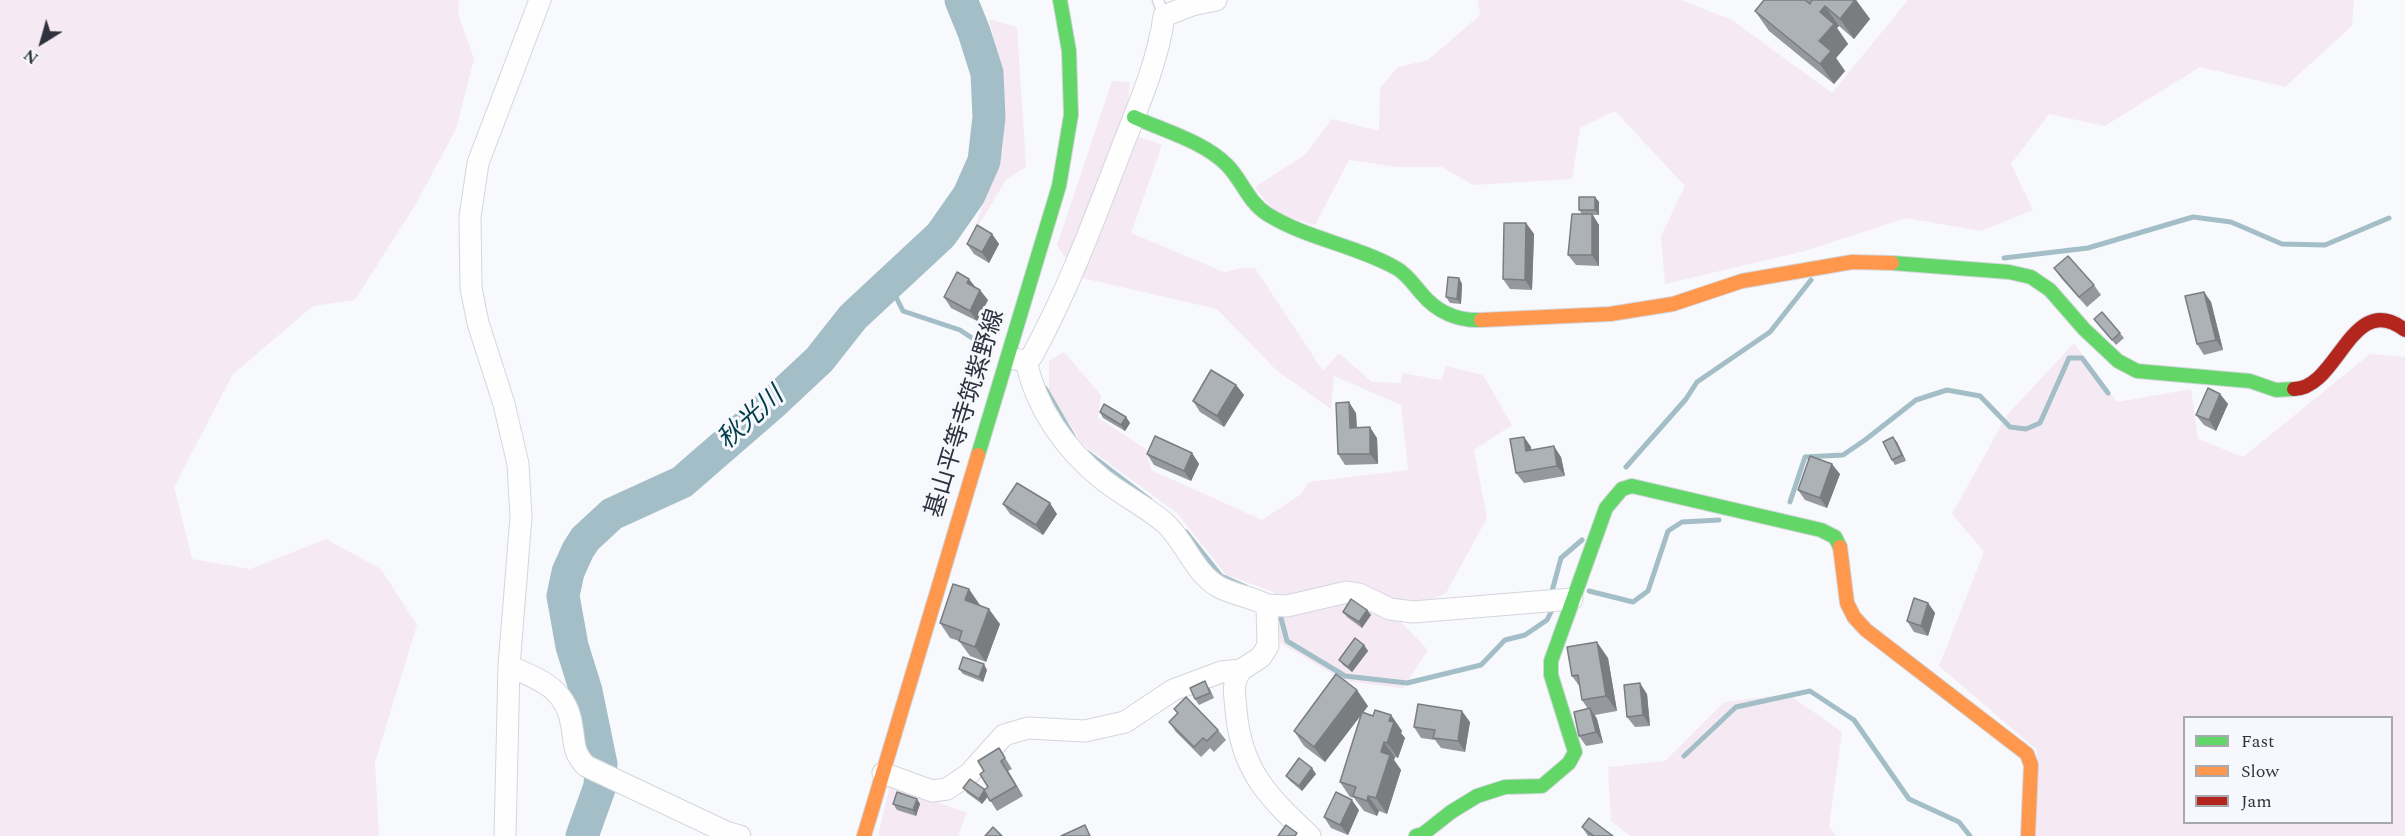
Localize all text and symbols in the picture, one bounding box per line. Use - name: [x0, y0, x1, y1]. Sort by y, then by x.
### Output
- north arrow: [12, 12, 72, 72]
- text: N: [19, 43, 44, 70]
- street label: 基山平等寺筑紫野線: [922, 307, 1012, 521]
- water label: 秋光川: [713, 382, 791, 458]
- legend: [2183, 716, 2393, 824]
- text: Fast: [2241, 728, 2274, 755]
- text: Slow: [2241, 758, 2279, 785]
- text: Jam: [2241, 788, 2272, 815]

